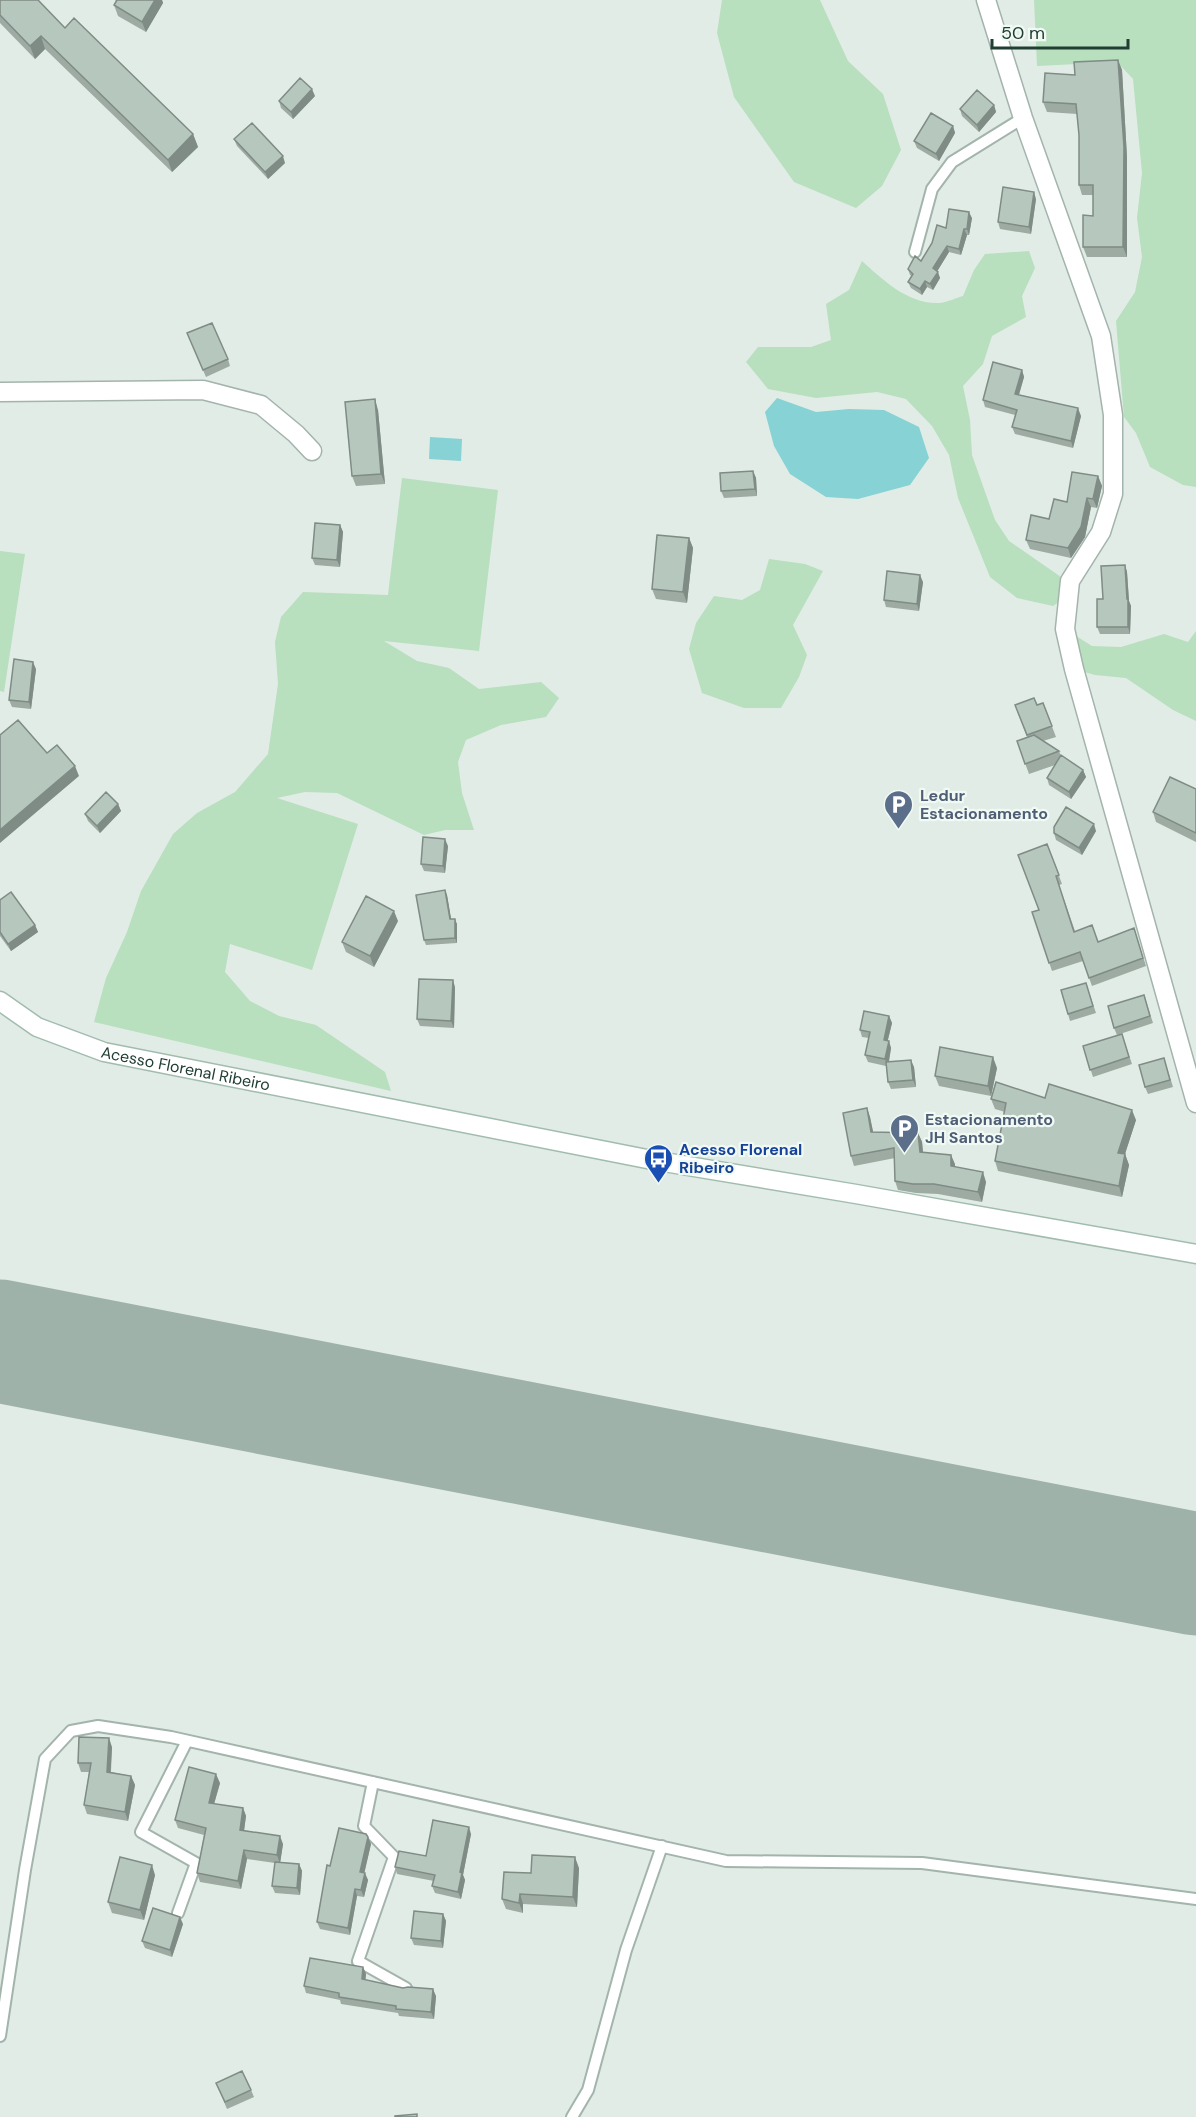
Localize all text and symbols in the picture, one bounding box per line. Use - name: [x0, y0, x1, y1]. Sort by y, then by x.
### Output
- scale bar: [992, 12, 1128, 50]
- text: 50 m: [1001, 21, 1045, 45]
- place label: Ledur Estacionamento: [920, 785, 1048, 824]
- parking icon: Ledur Estacionamento: [883, 788, 915, 830]
- street label: Acesso Florenal Ribeiro: [99, 1042, 272, 1096]
- place label: Estacionamento JH Santos: [925, 1109, 1053, 1148]
- parking icon: Estacionamento JH Santos: [888, 1112, 920, 1154]
- place label: Acesso Florenal Ribeiro: [679, 1139, 802, 1178]
- bus stop icon: Acesso Florenal Ribeiro: [642, 1142, 674, 1184]

